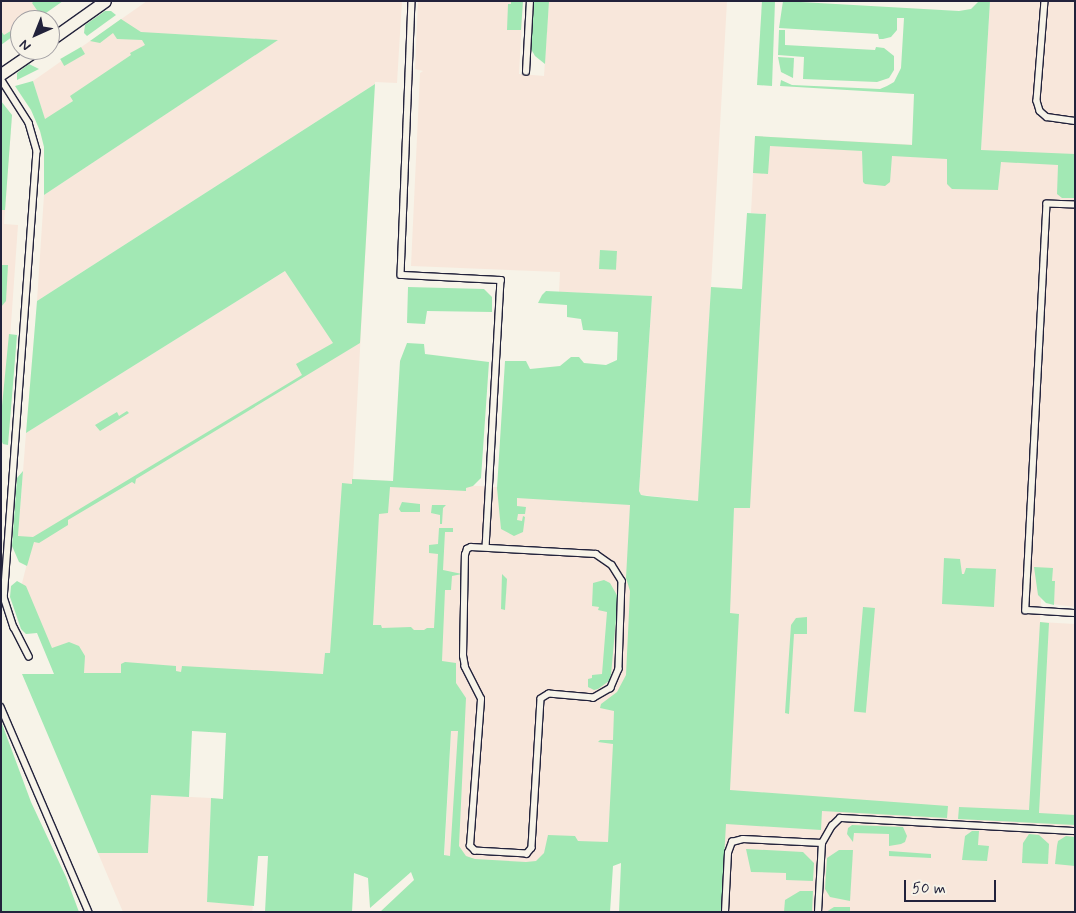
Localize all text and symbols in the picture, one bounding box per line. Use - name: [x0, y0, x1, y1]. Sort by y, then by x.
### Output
- north arrow: [10, 10, 60, 60]
- text: N: [16, 35, 35, 55]
- scale bar: [906, 870, 998, 902]
- text: 50 m: [912, 879, 946, 899]

